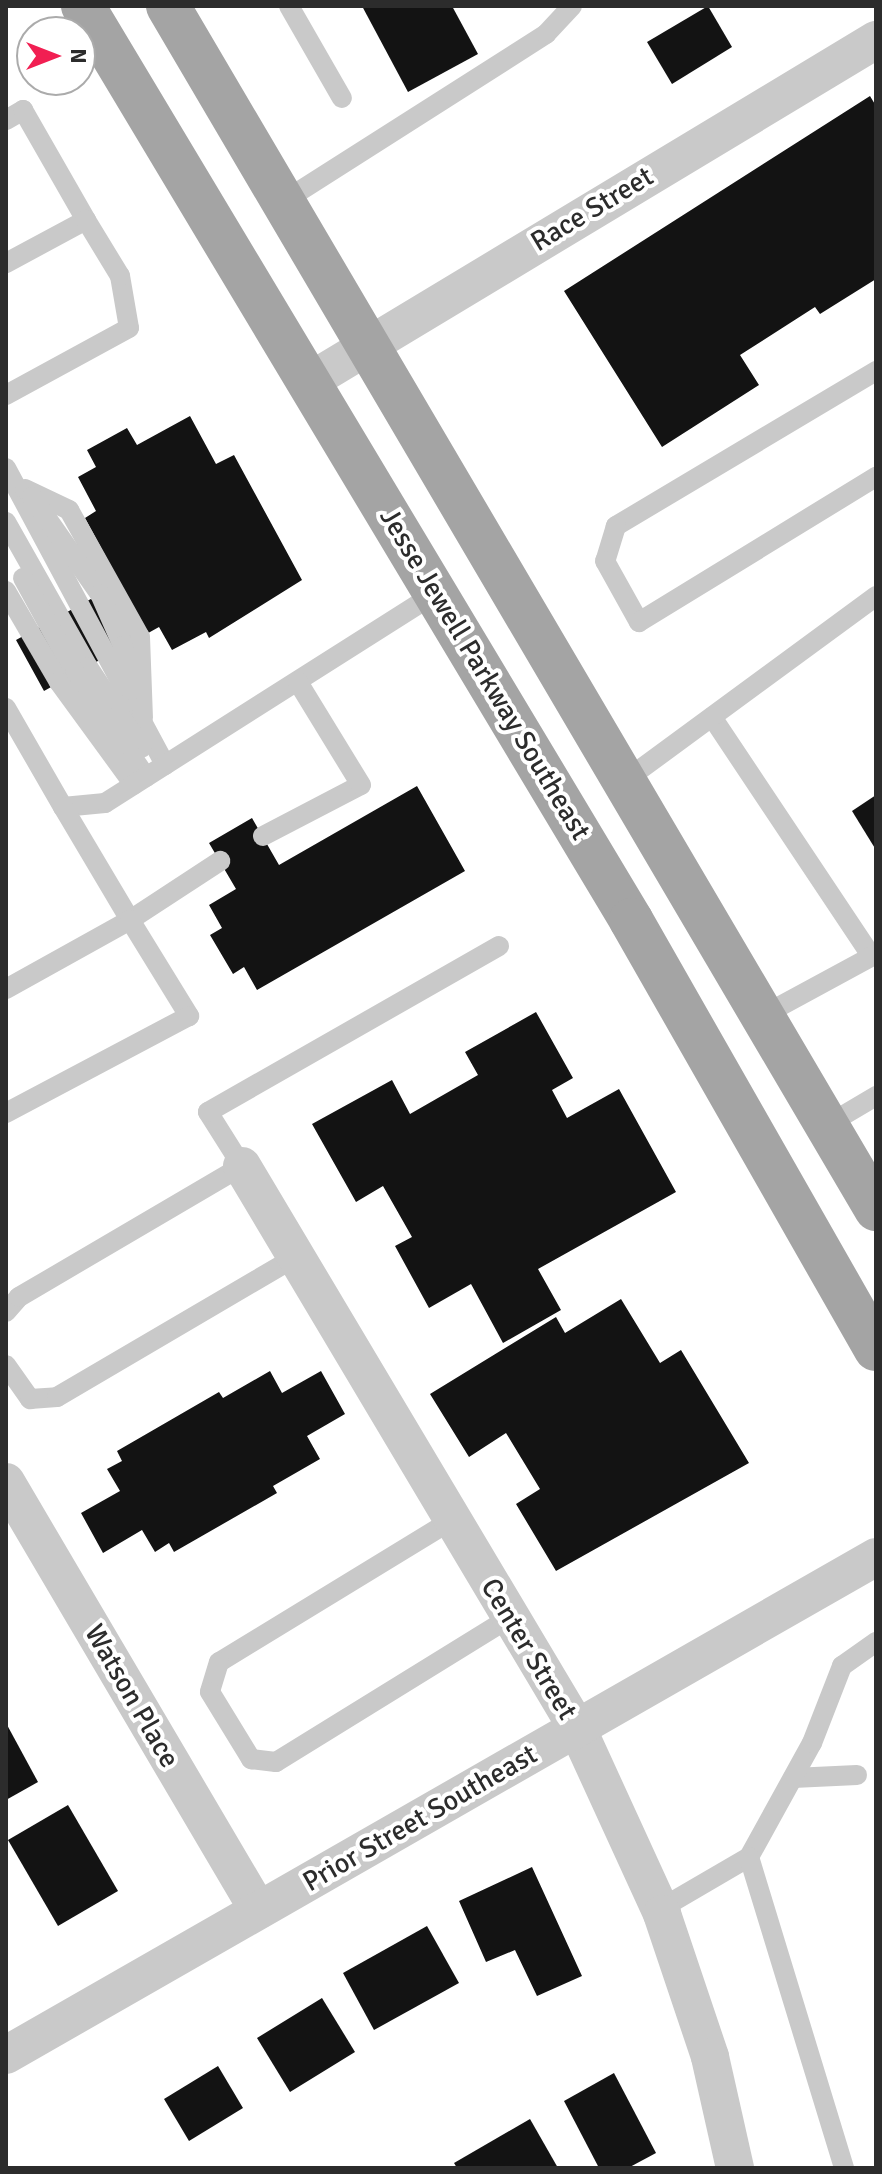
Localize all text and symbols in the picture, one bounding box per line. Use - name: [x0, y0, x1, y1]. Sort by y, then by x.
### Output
- north arrow: [16, 16, 96, 96]
- text: N: [65, 48, 92, 64]
- street label: Race Street: [525, 159, 659, 259]
- street label: Jesse Jewell Parkway Southeast: [372, 502, 598, 846]
- street label: Center Street: [474, 1572, 584, 1726]
- street label: Watson Place: [77, 1618, 187, 1774]
- street label: Prior Street Southeast: [297, 1737, 543, 1899]

